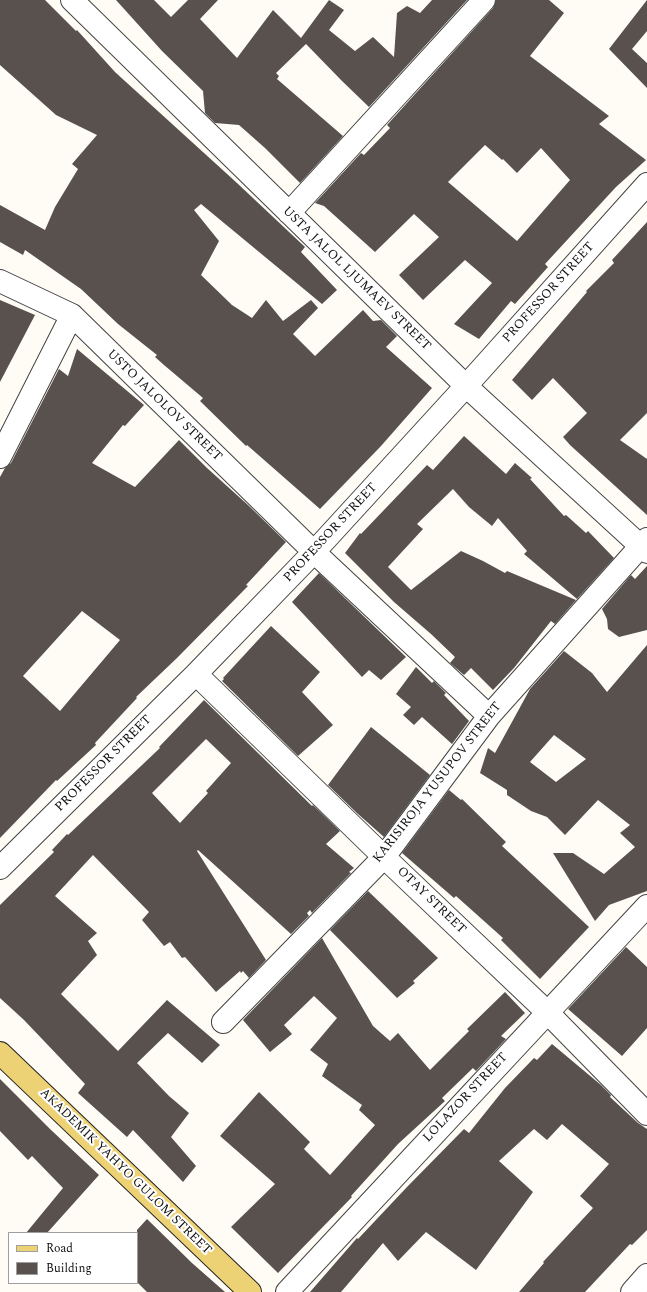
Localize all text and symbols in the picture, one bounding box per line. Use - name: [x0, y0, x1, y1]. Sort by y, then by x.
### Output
- street label: USTA JALOL LJUMAEV STREET: [278, 204, 434, 354]
- street label: PROFESSOR STREET: [500, 239, 598, 347]
- street label: USTO JALOLOV STREET: [103, 347, 225, 465]
- street label: PROFESSOR STREET: [281, 480, 381, 586]
- street label: KARISIROJA YUSUPOV STREET: [370, 700, 506, 866]
- street label: PROFESSOR STREET: [53, 713, 155, 815]
- street label: OTAY STREET: [393, 864, 469, 938]
- street label: LOLAZOR STREET: [420, 1050, 512, 1146]
- street label: AKADEMIK YAHYO GULOM STREET: [36, 1085, 214, 1259]
- legend: [8, 1232, 138, 1284]
- text: Road: [46, 1239, 73, 1258]
- text: Building: [46, 1259, 92, 1278]

